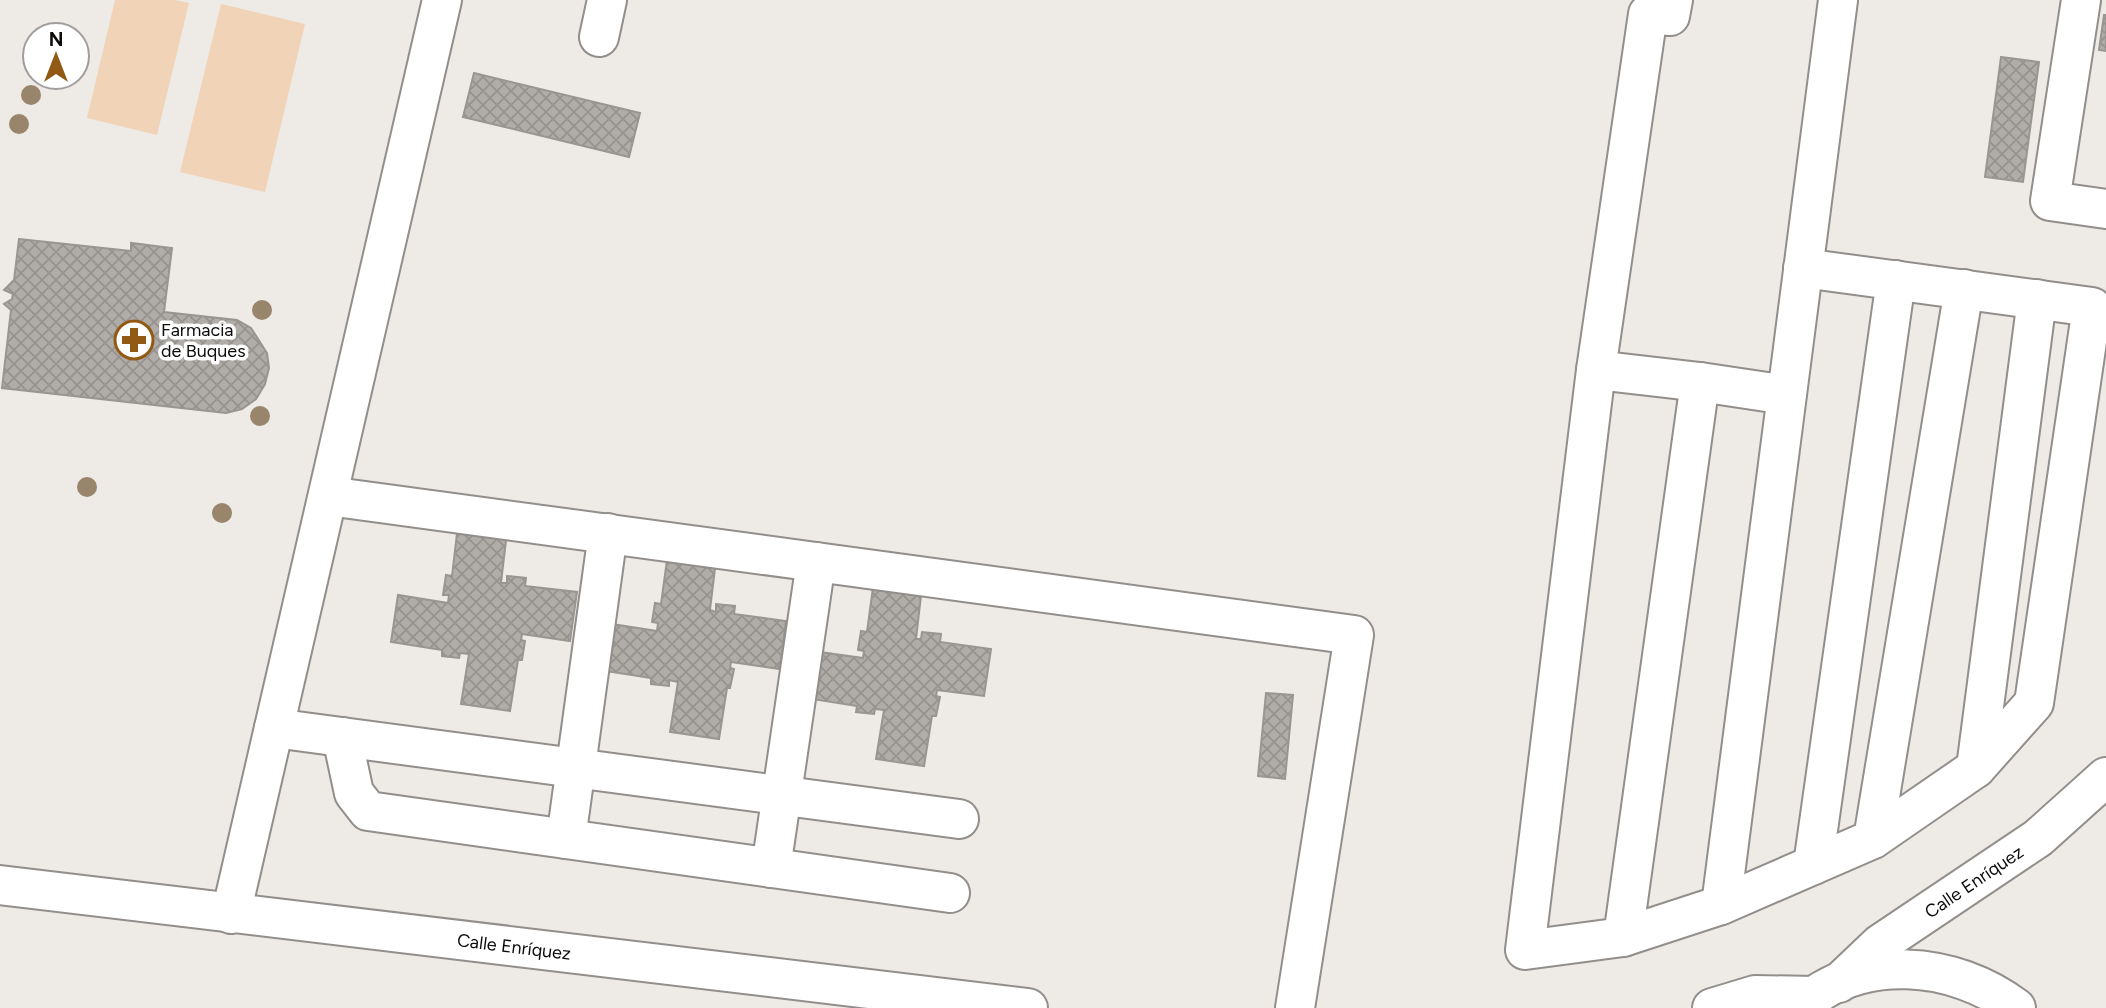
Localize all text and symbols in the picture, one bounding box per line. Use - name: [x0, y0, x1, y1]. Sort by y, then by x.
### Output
- north arrow: [21, 21, 91, 91]
- text: N: [49, 28, 63, 51]
- pharmacy icon: Farmacia de Buques: [113, 319, 155, 361]
- place label: Farmacia de Buques: [161, 319, 246, 362]
- street label: Calle Enríquez: [1920, 841, 2028, 923]
- street label: Calle Enríquez: [456, 929, 572, 965]

